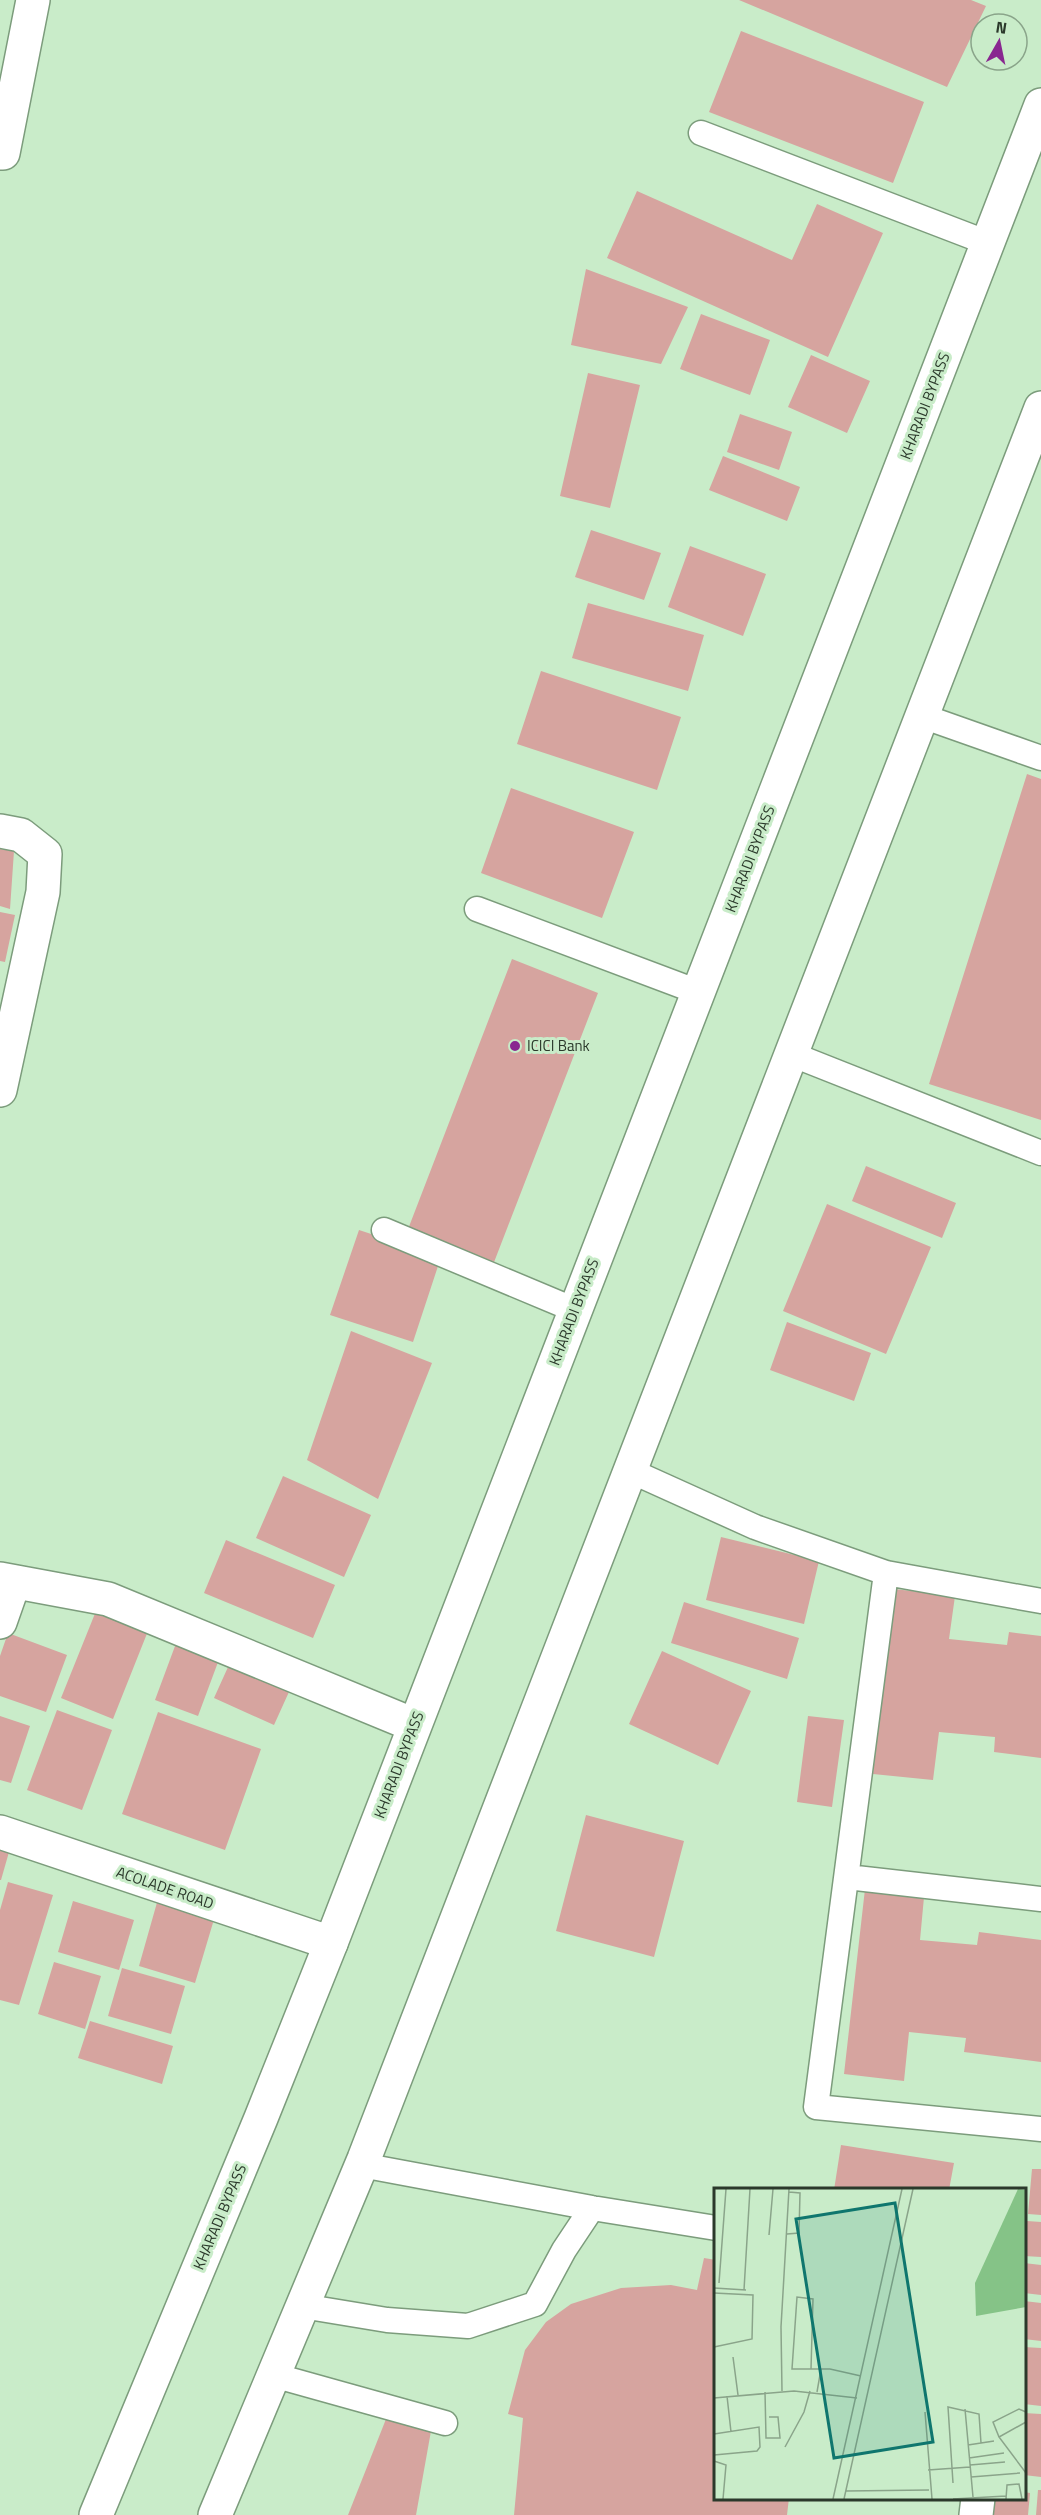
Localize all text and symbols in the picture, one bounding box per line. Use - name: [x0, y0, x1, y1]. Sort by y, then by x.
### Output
- north arrow: [969, 12, 1029, 72]
- text: N: [994, 14, 1009, 40]
- street label: KHARADI BYPASS: [894, 349, 955, 463]
- street label: KHARADI BYPASS: [719, 802, 780, 916]
- place label: ICICI Bank: [527, 1034, 590, 1057]
- marker: ICICI Bank: [508, 1039, 522, 1053]
- street label: KHARADI BYPASS: [543, 1255, 604, 1369]
- street label: KHARADI BYPASS: [368, 1708, 429, 1822]
- street label: ACOLADE ROAD: [113, 1860, 217, 1915]
- street label: KHARADI BYPASS: [187, 2160, 252, 2273]
- inset map: [714, 2188, 1026, 2500]

